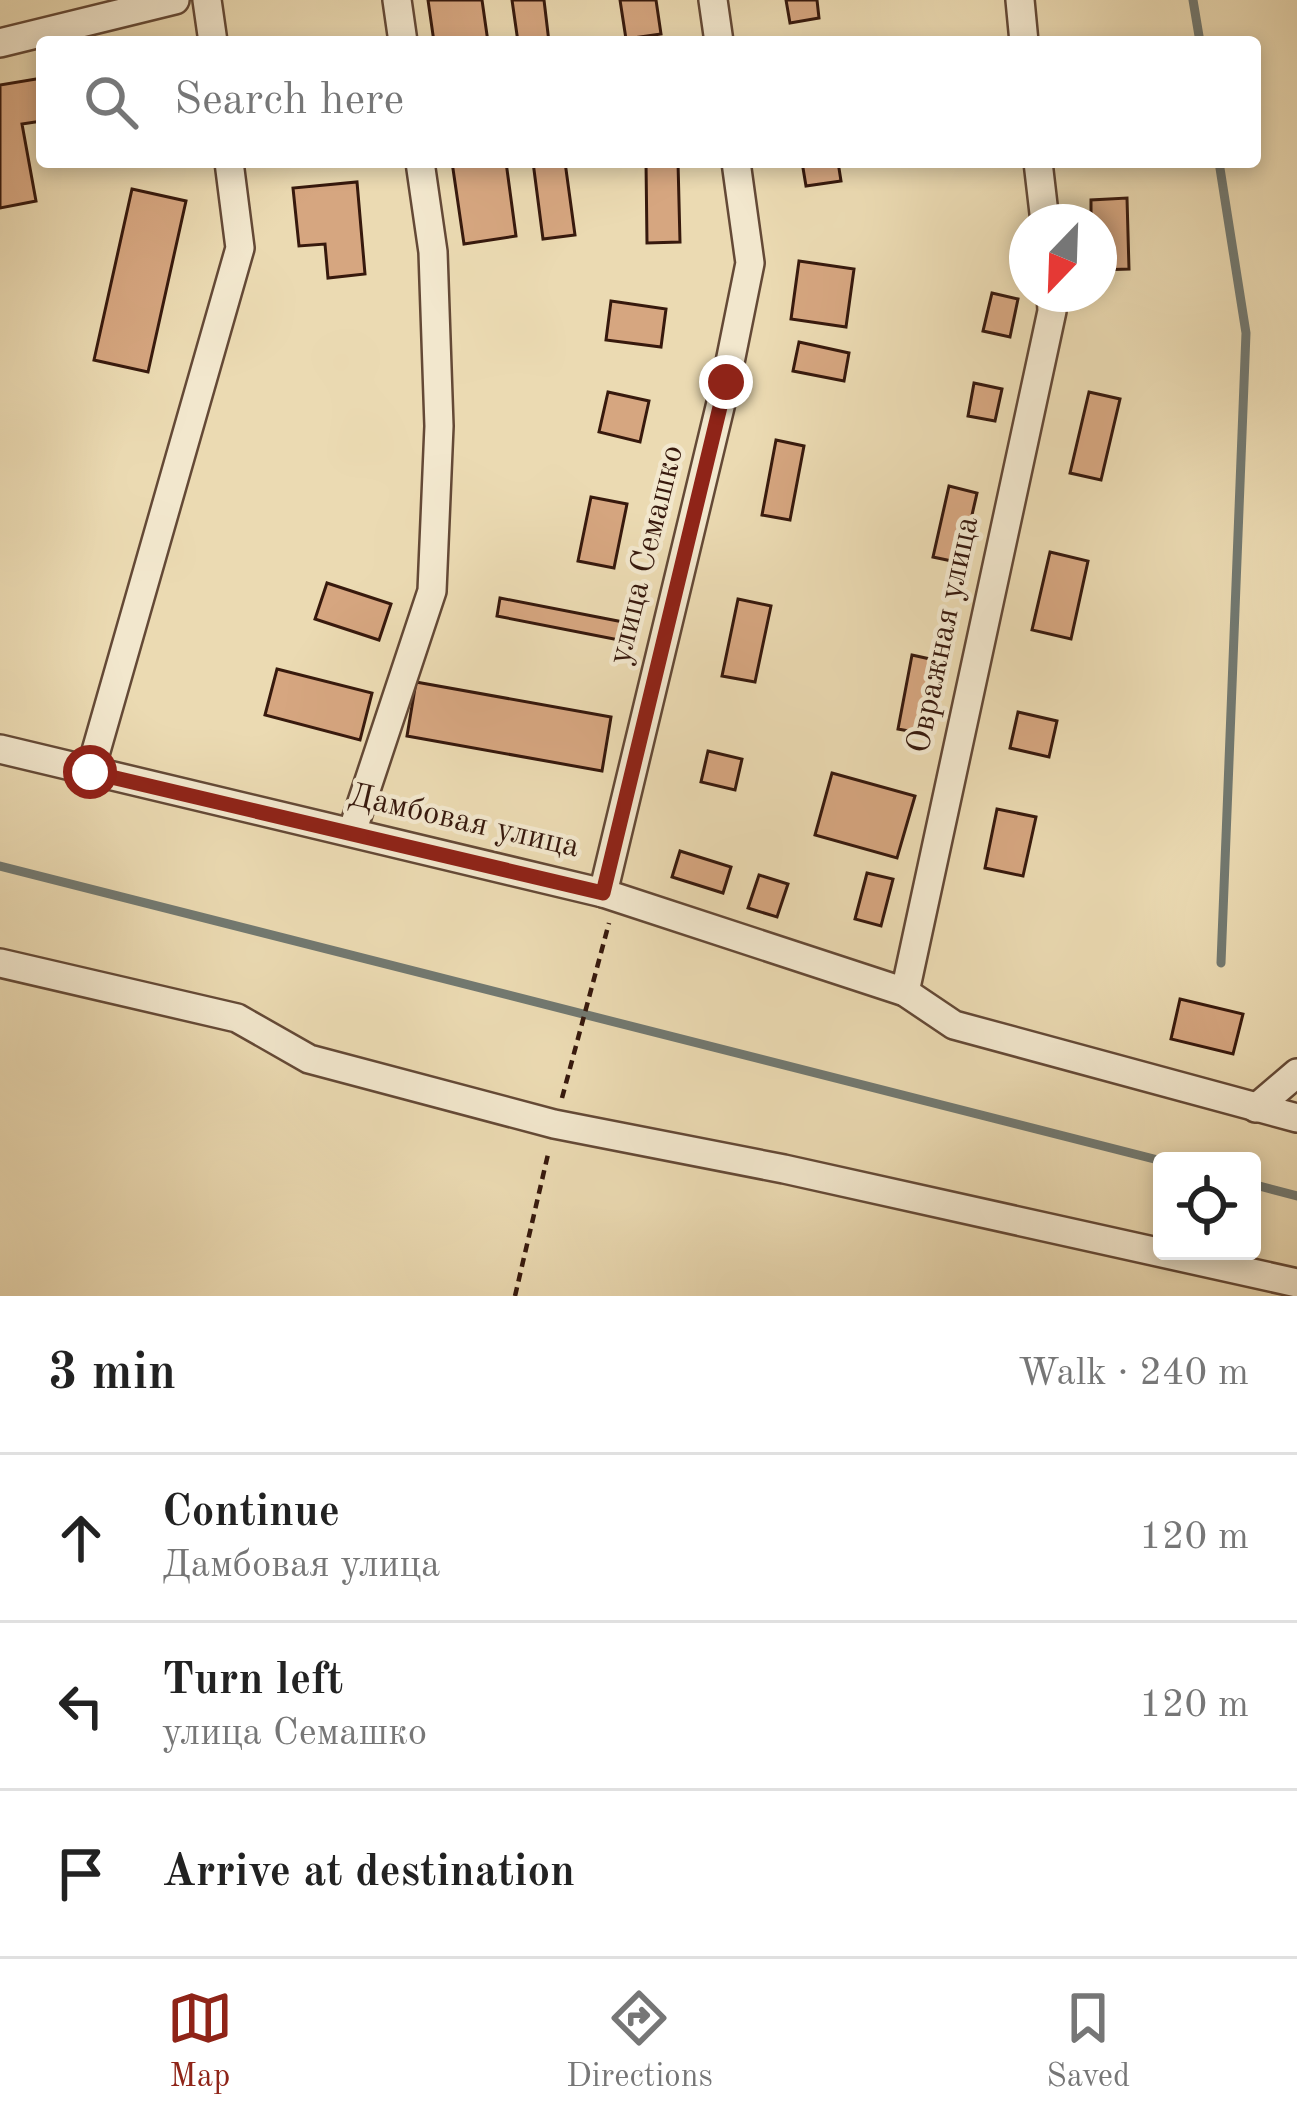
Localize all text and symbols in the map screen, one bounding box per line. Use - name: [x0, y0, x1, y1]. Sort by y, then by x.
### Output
- search box: [36, 36, 1261, 168]
- icon: search: [78, 69, 144, 135]
- text: Search here: [174, 79, 404, 124]
- north arrow: [1009, 204, 1117, 312]
- route end: [699, 355, 753, 409]
- street label: улица Семашко: [604, 442, 690, 668]
- street label: Овражная улица: [903, 514, 985, 756]
- route start: [63, 745, 117, 799]
- street label: Дамбовая улица: [346, 779, 582, 865]
- map controls: [1153, 1152, 1261, 1260]
- button: locate: [1153, 1152, 1261, 1260]
- text: 3 min: [48, 1349, 176, 1400]
- text: Walk · 240 m: [1018, 1354, 1249, 1393]
- text: Continue: [162, 1491, 340, 1536]
- icon: ahead: [48, 1505, 114, 1571]
- text: 120 m: [1139, 1518, 1249, 1557]
- text: Дамбовая улица: [162, 1546, 440, 1585]
- text: Turn left: [162, 1659, 343, 1704]
- icon: left: [48, 1673, 114, 1739]
- text: 120 m: [1139, 1686, 1249, 1725]
- text: улица Семашко: [162, 1714, 427, 1753]
- icon: arrive: [48, 1841, 114, 1907]
- text: Arrive at destination: [162, 1851, 575, 1896]
- tab: Map: [167, 1985, 233, 2098]
- tab: Directions: [566, 1985, 713, 2098]
- tab: Saved: [1046, 1985, 1130, 2098]

